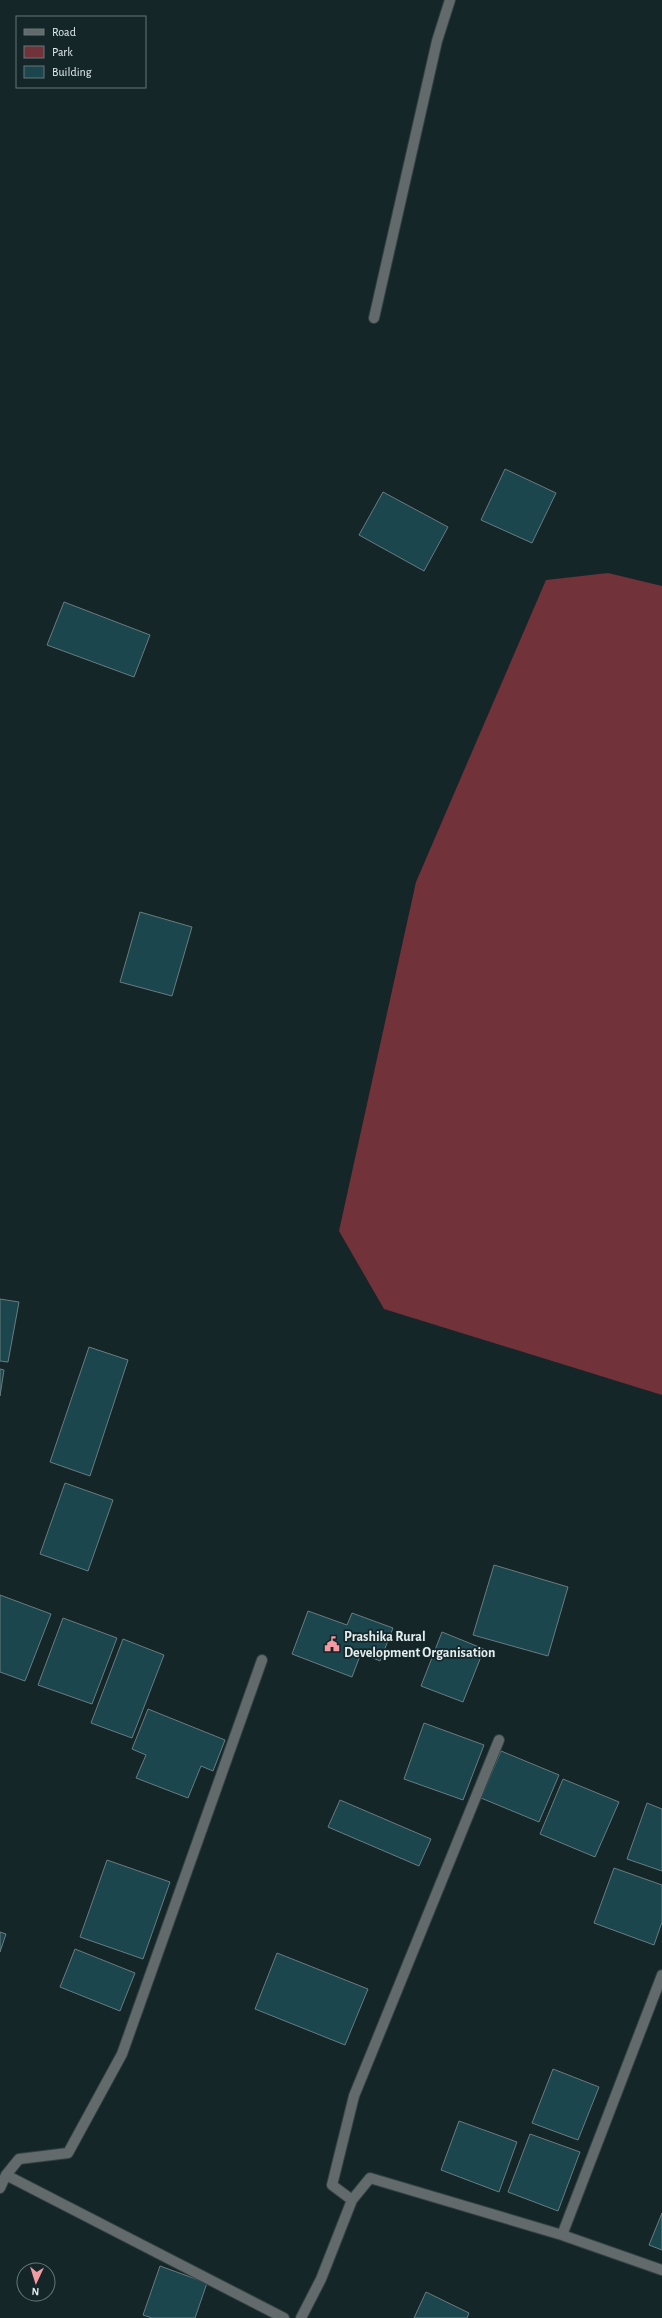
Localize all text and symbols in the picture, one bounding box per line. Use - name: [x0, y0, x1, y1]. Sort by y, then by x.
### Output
- legend: [16, 16, 146, 88]
- text: Road: [52, 26, 76, 38]
- text: Park: [52, 46, 73, 58]
- text: Building: [52, 66, 92, 78]
- place label: Prashika Rural Development Organisation: [344, 1630, 495, 1660]
- public building icon: Prashika Rural Development Organisation: [323, 1635, 341, 1653]
- north arrow: [16, 2262, 56, 2302]
- text: N: [31, 2286, 40, 2297]

